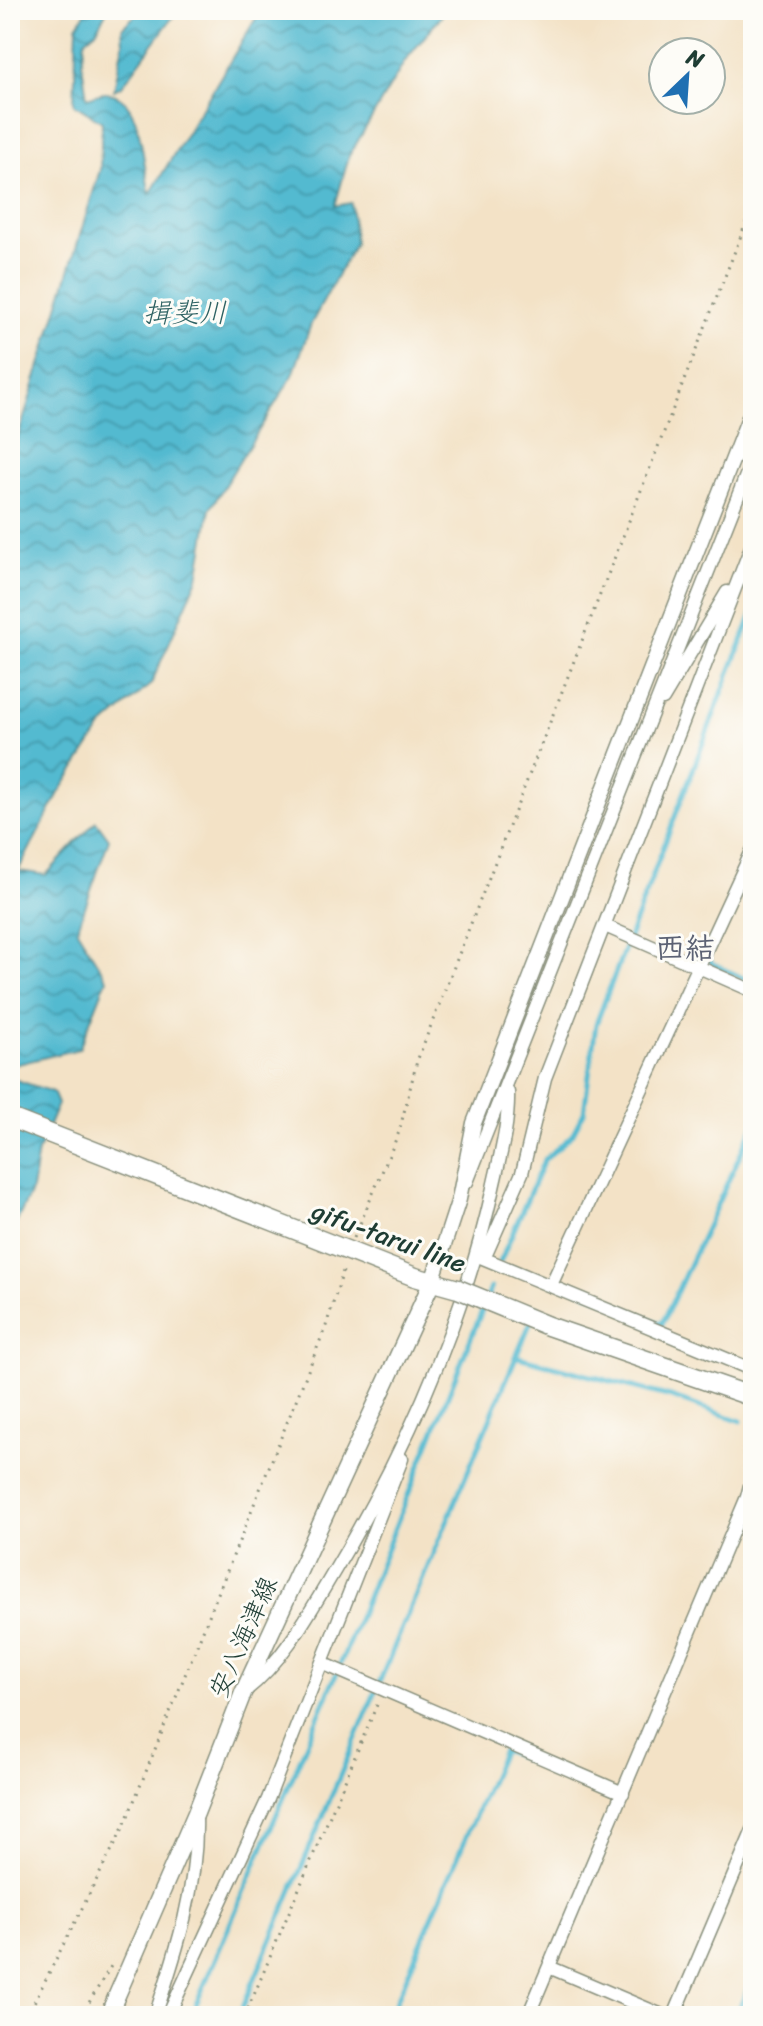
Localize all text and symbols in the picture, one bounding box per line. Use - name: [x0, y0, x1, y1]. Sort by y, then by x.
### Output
- north arrow: [647, 36, 727, 116]
- text: N: [679, 37, 711, 80]
- water label: 揖斐川: [143, 288, 227, 337]
- district label: 西結: [655, 921, 715, 975]
- street label: gifu-tarui line: [303, 1187, 473, 1286]
- street label: 安八海津線: [196, 1568, 290, 1706]

